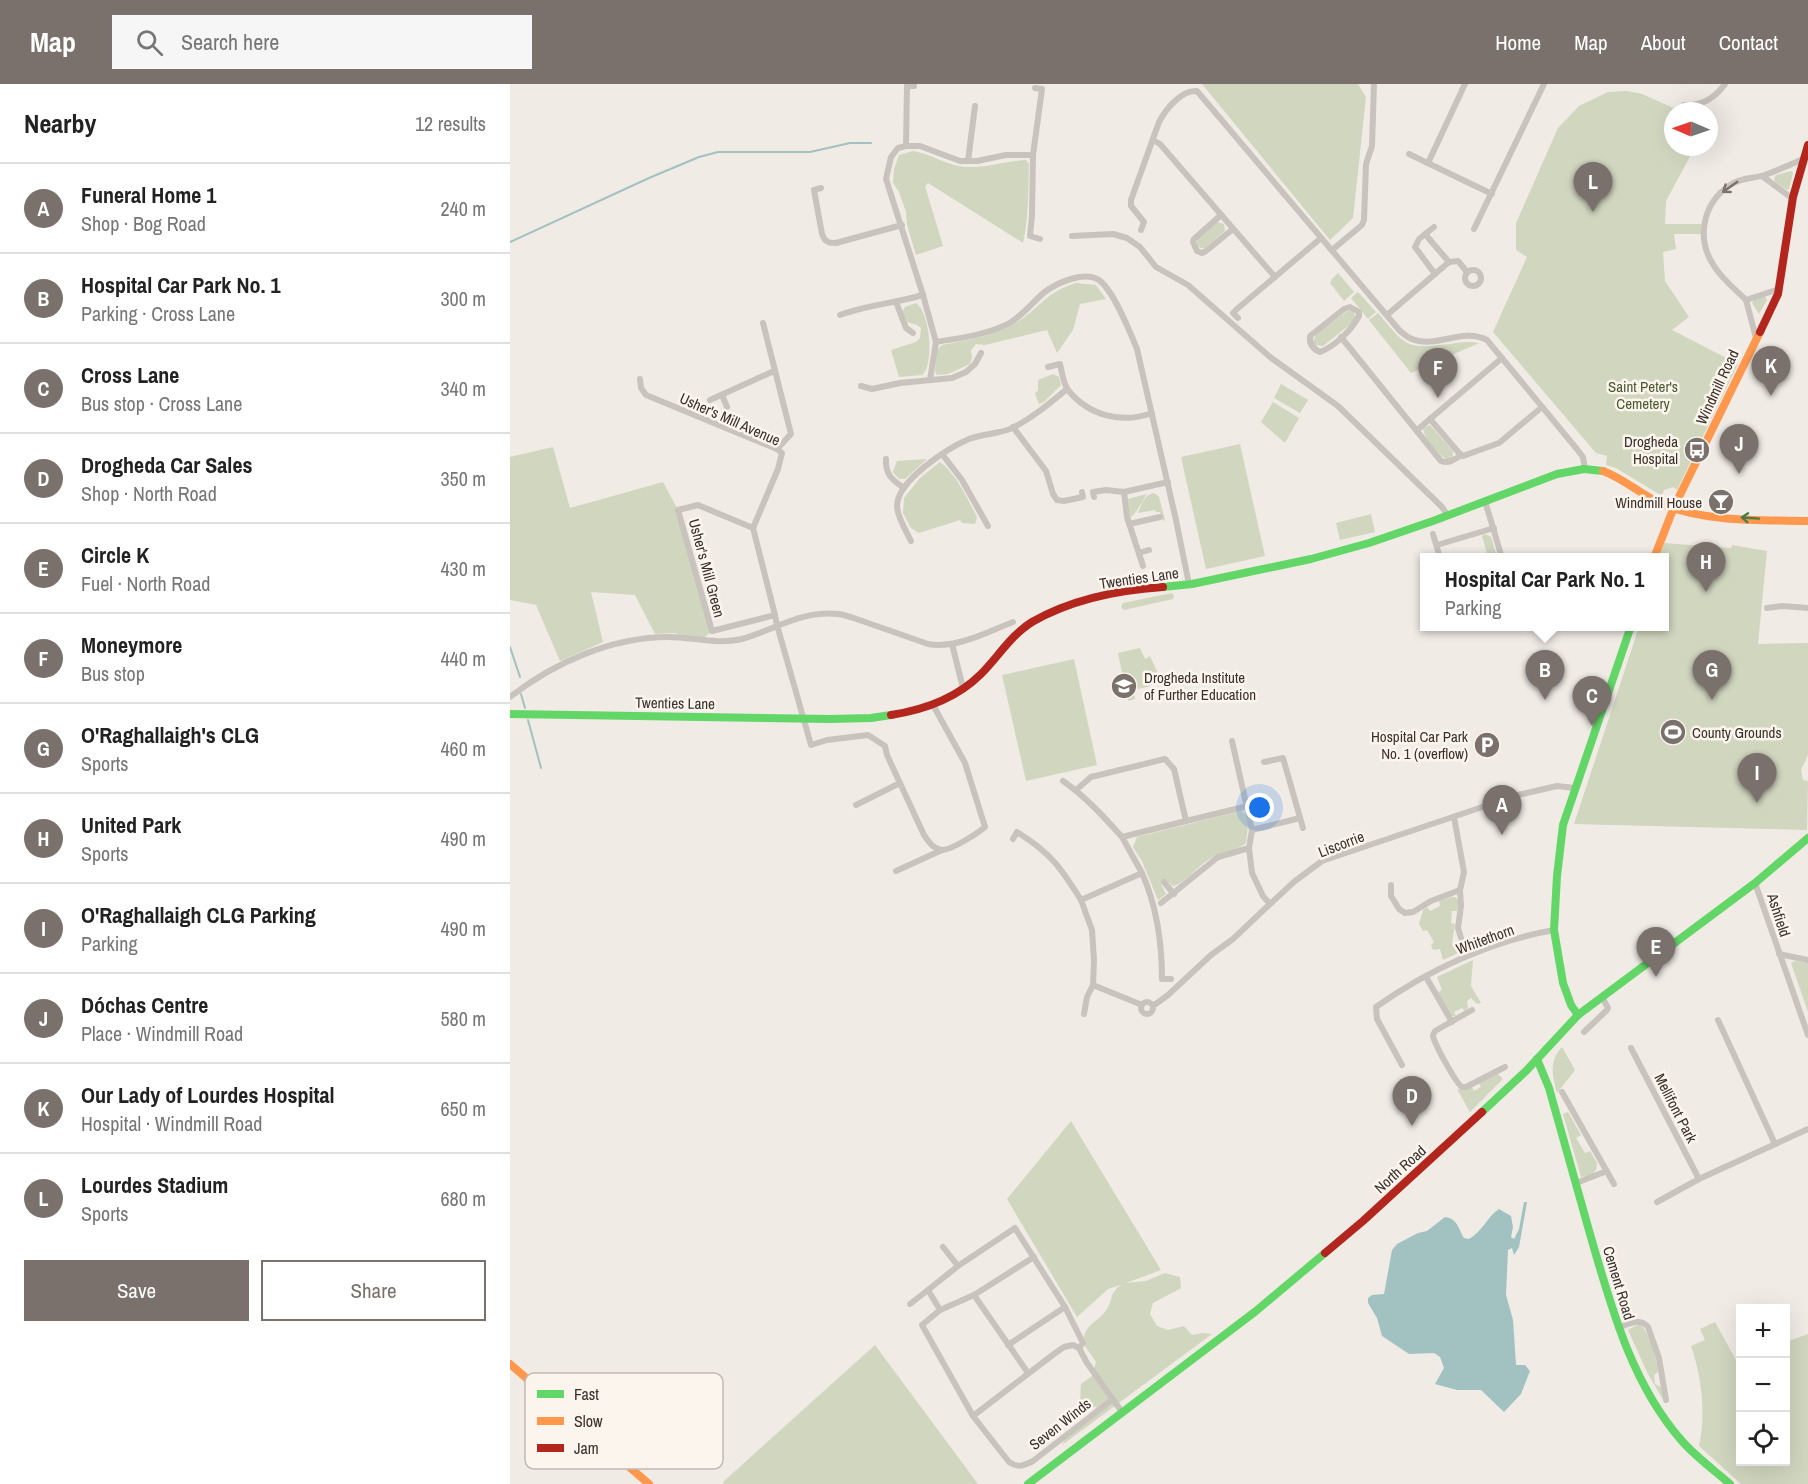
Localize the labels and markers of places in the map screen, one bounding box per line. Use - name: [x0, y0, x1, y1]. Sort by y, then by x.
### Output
- pin: L: [1574, 162, 1612, 212]
- pin: K: [1752, 346, 1790, 396]
- pin: F: [1418, 348, 1458, 398]
- pin: J: [1720, 424, 1758, 474]
- place label: Drogheda Hospital: [1624, 431, 1678, 469]
- bus stop icon: Drogheda Hospital: [1682, 435, 1712, 465]
- bar icon: Windmill House: [1706, 487, 1736, 517]
- place label: Windmill House: [1615, 492, 1702, 513]
- pin: H: [1686, 542, 1726, 592]
- pin: B: [1526, 650, 1564, 700]
- pin: G: [1692, 650, 1732, 700]
- place label: Drogheda Institute of Further Education: [1144, 667, 1256, 705]
- school or university icon: Drogheda Institute of Further Education: [1109, 671, 1139, 701]
- pin: C: [1572, 676, 1612, 726]
- sports icon: County Grounds: [1658, 717, 1688, 747]
- place label: County Grounds: [1692, 722, 1782, 743]
- place label: Hospital Car Park No. 1 (overflow): [1371, 726, 1469, 764]
- parking icon: Hospital Car Park No. 1 (overflow): [1472, 730, 1502, 760]
- pin: I: [1738, 754, 1776, 803]
- pin: A: [1482, 786, 1522, 835]
- pin: E: [1636, 928, 1676, 977]
- pin: D: [1392, 1076, 1432, 1126]

